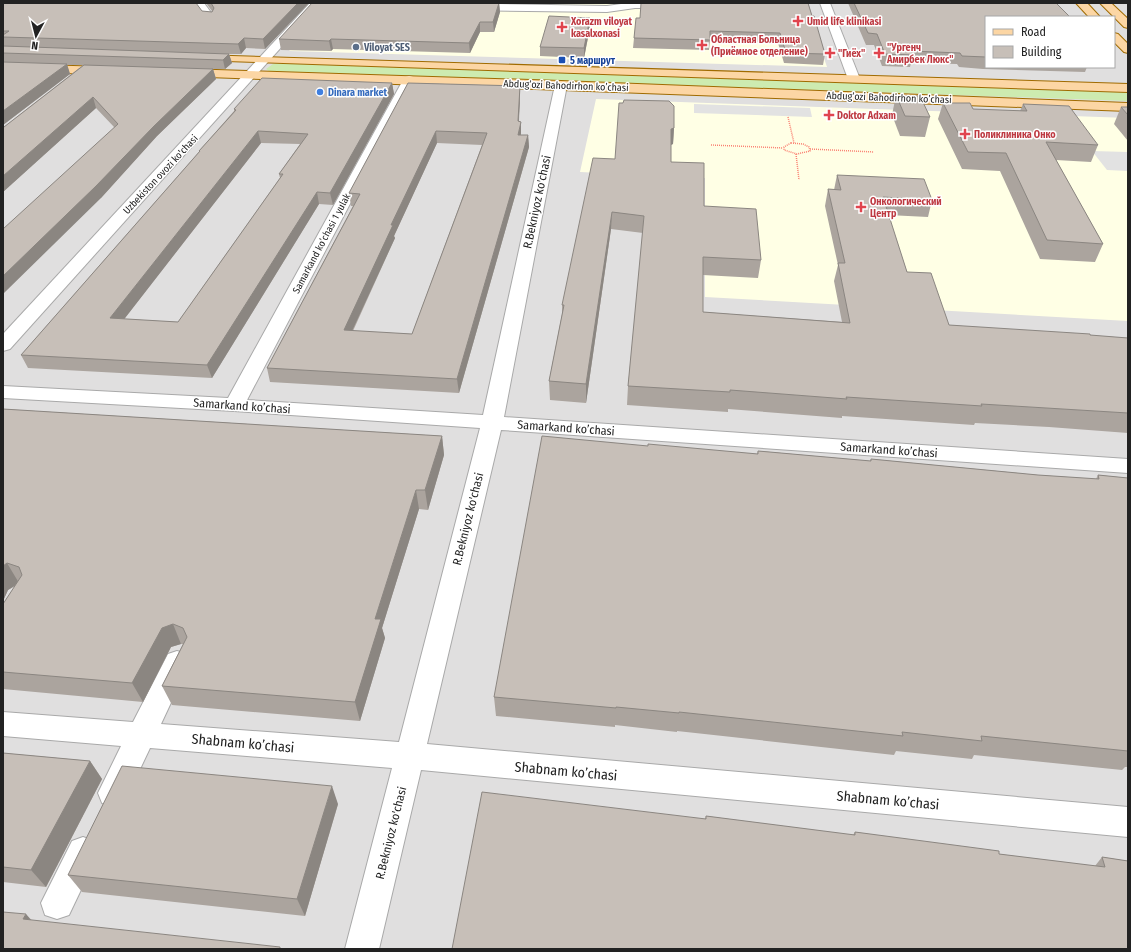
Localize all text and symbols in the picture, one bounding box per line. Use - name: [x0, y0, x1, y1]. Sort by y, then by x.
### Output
- marker: Umid life klinikasi: [792, 15, 804, 27]
- north arrow: [16, 16, 56, 56]
- place label: Xorazm viloyat kasalxonasi: [570, 16, 632, 40]
- place label: Umid life klinikasi: [807, 16, 882, 28]
- legend: [985, 16, 1115, 68]
- marker: Xorazm viloyat kasalxonasi: [556, 21, 568, 33]
- text: Road: [1021, 25, 1046, 39]
- place label: Областная Больница (Приёмное отделение): [711, 34, 808, 58]
- text: N: [31, 39, 39, 52]
- marker: Областная Больница (Приёмное отделение): [696, 39, 708, 51]
- marker: Viloyat SES: [351, 42, 361, 52]
- place label: Viloyat SES: [363, 42, 410, 54]
- place label: "Ургенч Амирбек Люкс": [886, 42, 954, 66]
- text: Building: [1021, 45, 1062, 59]
- marker: "Гиёх": [825, 48, 835, 58]
- place label: "Гиёх": [838, 48, 865, 60]
- marker: "Ургенч Амирбек Люкс": [874, 48, 884, 58]
- marker: 5 маршрут: [557, 55, 567, 65]
- place label: 5 маршрут: [570, 55, 616, 67]
- street label: Abdug’ozi Bahodirhon ko’chasi: [503, 78, 629, 94]
- marker: Dinara market: [315, 87, 325, 97]
- place label: Dinara market: [328, 87, 387, 99]
- street label: Abdug’ozi Bahodirhon ko’chasi: [826, 90, 952, 106]
- marker: Doktor Adxam: [824, 110, 834, 120]
- place label: Doktor Adxam: [837, 110, 896, 122]
- marker: Поликлиника Онко: [959, 128, 971, 140]
- place label: Поликлиника Онко: [974, 129, 1056, 141]
- street label: Uzbekiston ovozi ko'chasi: [121, 133, 201, 217]
- street label: R.Bekniyoz ko'chasi: [520, 154, 554, 250]
- street label: Samarkand ko’chasi 1 yulak: [290, 191, 354, 296]
- place label: Онкологический Центр: [870, 196, 942, 220]
- marker: Онкологический Центр: [855, 201, 867, 213]
- street label: Samarkand ko’chasi: [193, 396, 291, 416]
- street label: Samarkand ko’chasi: [517, 418, 615, 438]
- street label: Samarkand ko’chasi: [840, 440, 938, 460]
- street label: R.Bekniyoz ko'chasi: [450, 471, 486, 567]
- street label: Shabnam ko’chasi: [191, 731, 295, 756]
- street label: Shabnam ko’chasi: [514, 759, 618, 784]
- street label: R.Bekniyoz ko'chasi: [373, 785, 409, 881]
- street label: Shabnam ko’chasi: [836, 788, 940, 813]

